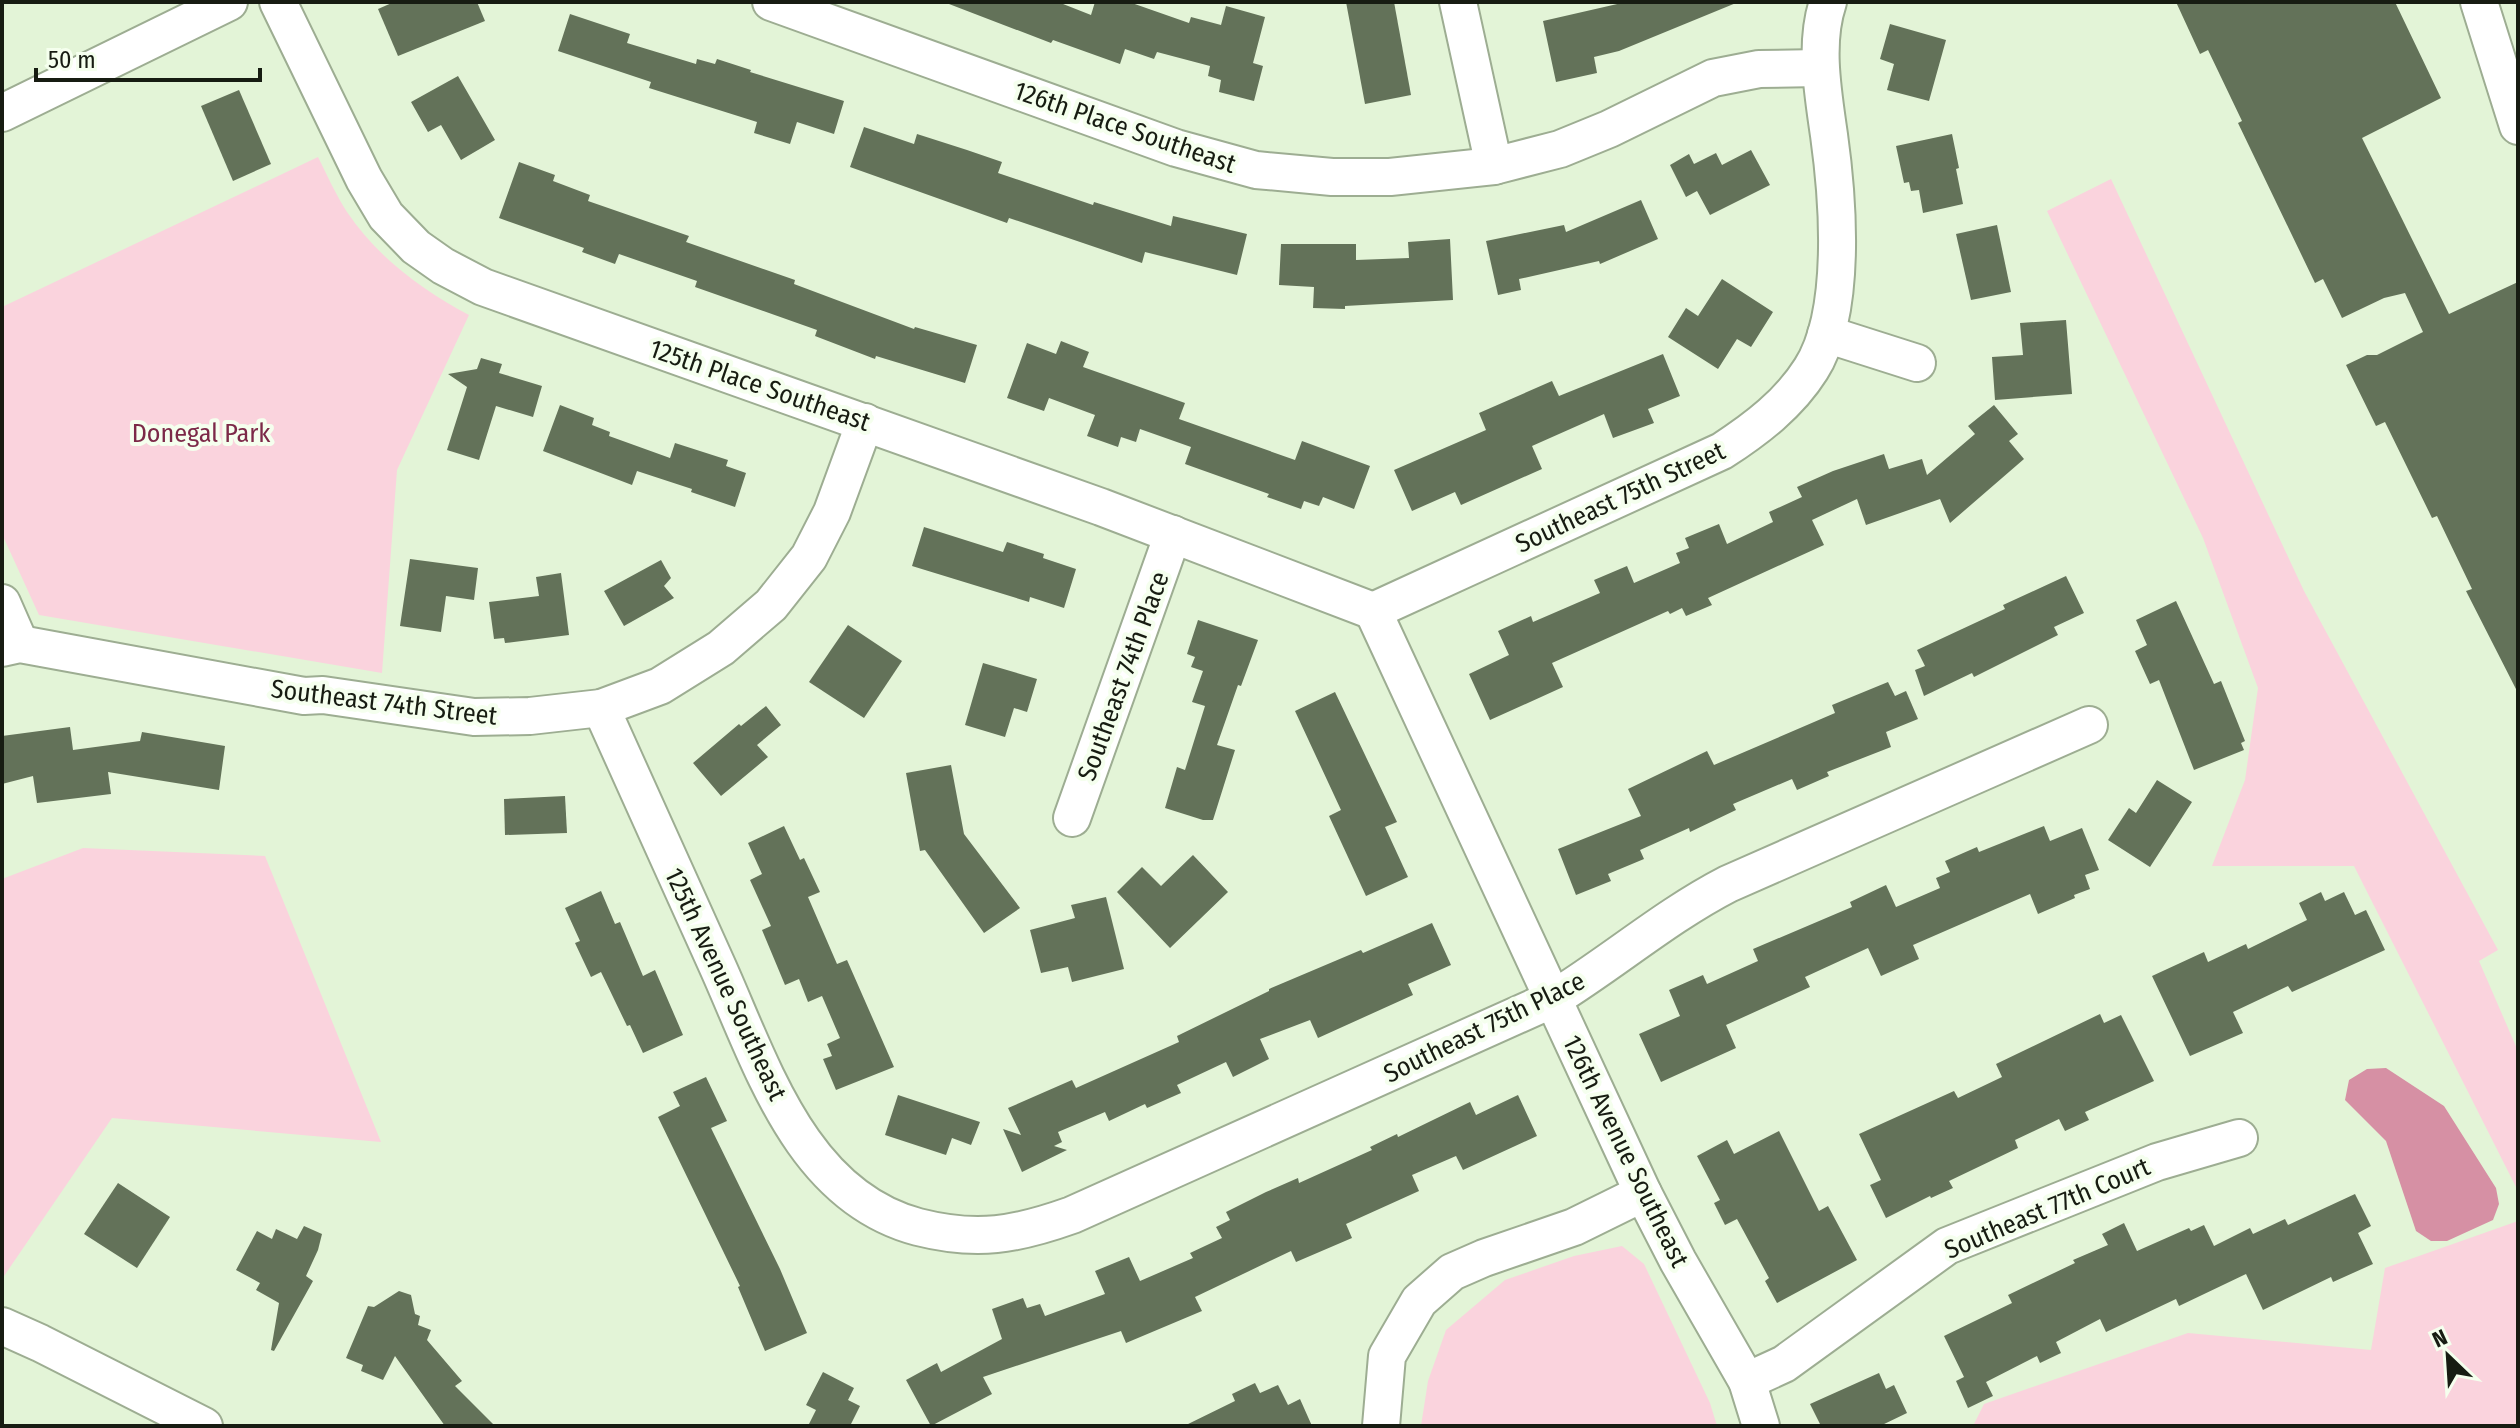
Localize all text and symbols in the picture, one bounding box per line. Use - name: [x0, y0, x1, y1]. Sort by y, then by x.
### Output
- scale bar: [36, 32, 260, 82]
- text: 50 m: [48, 46, 96, 74]
- street label: 126th Place Southeast: [1010, 75, 1240, 180]
- street label: 125th Place Southeast: [645, 333, 875, 438]
- park label: Donegal Park: [132, 418, 271, 449]
- street label: Southeast 75th Street: [1511, 435, 1730, 560]
- street label: Southeast 74th Place: [1071, 567, 1176, 785]
- street label: Southeast 74th Street: [269, 673, 499, 732]
- street label: 125th Avenue Southeast: [658, 863, 793, 1106]
- street label: Southeast 75th Place: [1379, 965, 1590, 1090]
- street label: 126th Avenue Southeast: [1556, 1030, 1695, 1273]
- street label: Southeast 77th Court: [1940, 1151, 2155, 1266]
- north arrow: [2408, 1316, 2488, 1396]
- text: N: [2428, 1323, 2451, 1353]

